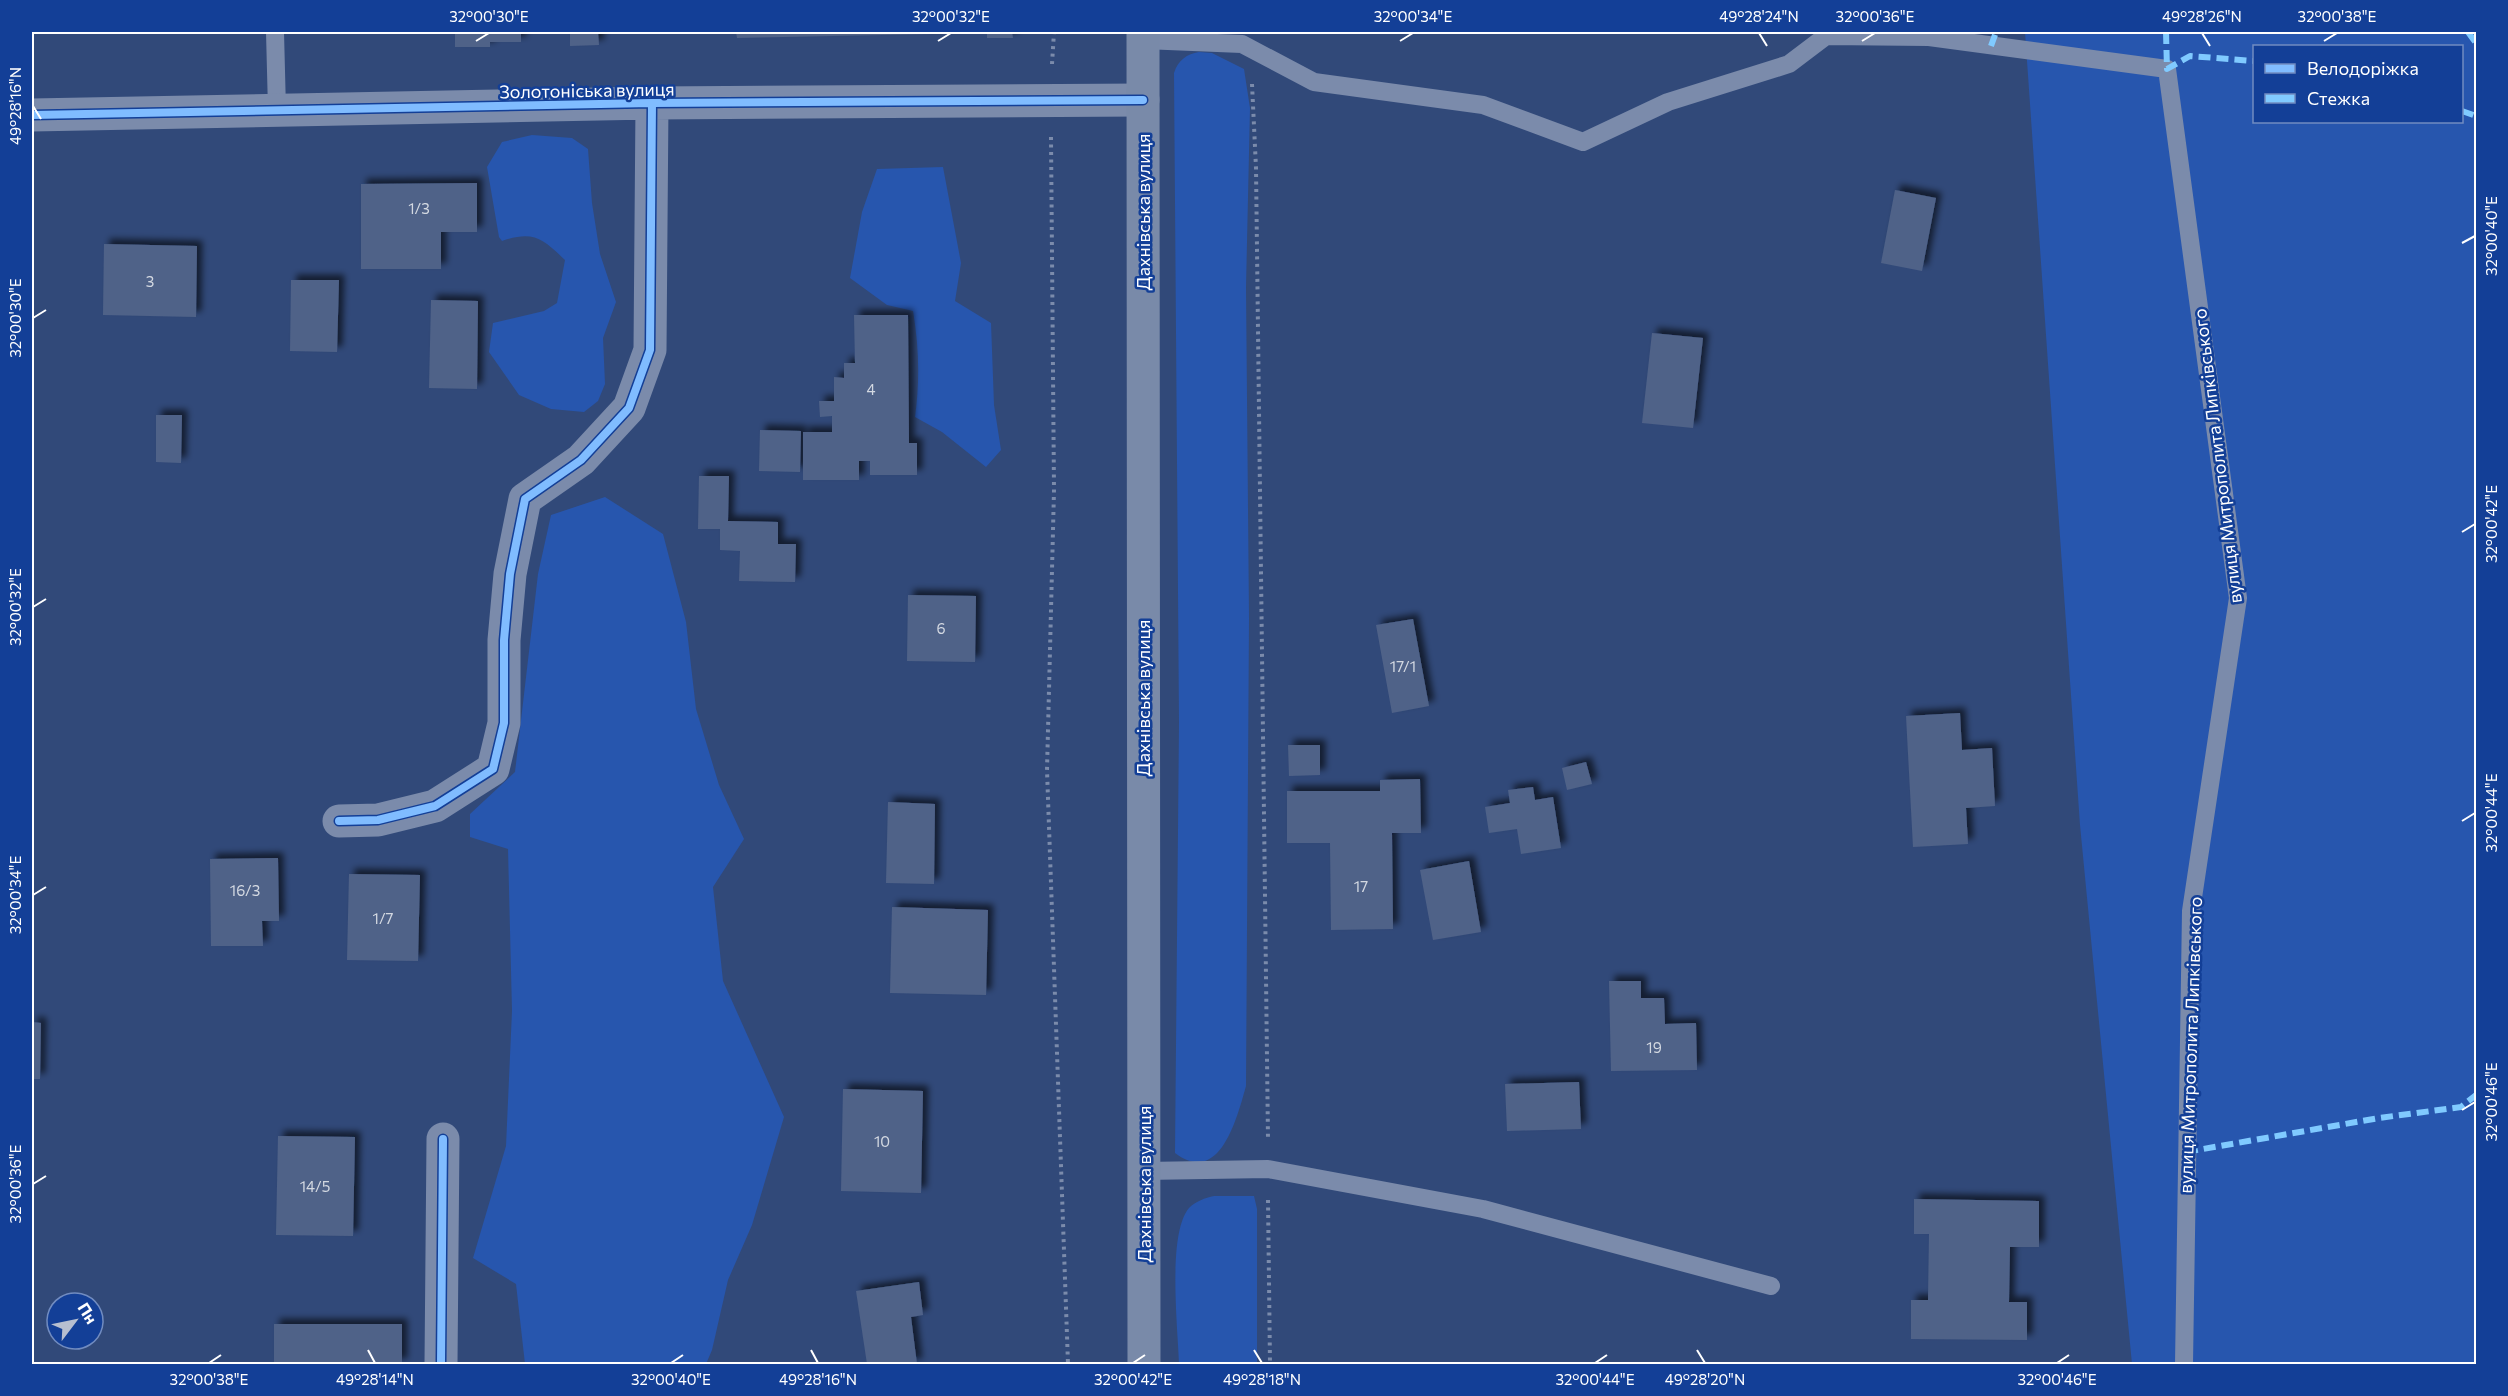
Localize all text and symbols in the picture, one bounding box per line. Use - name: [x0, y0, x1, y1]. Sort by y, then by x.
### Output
- text: 32°00'30"E: [449, 7, 529, 25]
- text: 32°00'32"E: [912, 7, 990, 25]
- text: 32°00'34"E: [1374, 7, 1452, 25]
- text: 49°28'24"N: [1719, 7, 1799, 25]
- text: 32°00'36"E: [1836, 7, 1914, 25]
- text: 49°28'26"N: [2162, 7, 2242, 25]
- text: 32°00'38"E: [2298, 7, 2376, 25]
- legend: [2253, 45, 2463, 123]
- text: Велодоріжка: [2307, 57, 2419, 79]
- text: 49°28'16"N: [6, 67, 24, 145]
- street label: Золотоніська вулиця: [499, 77, 675, 103]
- text: Стежка: [2307, 87, 2370, 109]
- street label: Дахнівська вулиця: [1132, 134, 1154, 290]
- text: 32°00'40"E: [2482, 196, 2500, 276]
- house number: 1/3: [408, 199, 430, 217]
- house number: 3: [146, 272, 154, 290]
- text: 32°00'30"E: [6, 278, 24, 358]
- street label: вулиця Митрополита Липківського: [2188, 307, 2246, 605]
- house number: 4: [867, 380, 876, 398]
- text: 32°00'42"E: [2482, 485, 2500, 563]
- text: 32°00'32"E: [6, 568, 24, 646]
- house number: 6: [936, 619, 946, 637]
- street label: Дахнівська вулиця: [1132, 620, 1154, 776]
- house number: 17/1: [1390, 657, 1416, 675]
- text: 32°00'44"E: [2482, 773, 2500, 853]
- text: 32°00'34"E: [6, 856, 24, 934]
- house number: 17: [1354, 877, 1368, 895]
- house number: 16/3: [230, 881, 260, 899]
- street label: вулиця Митрополита Липківського: [2174, 896, 2206, 1194]
- house number: 1/7: [372, 909, 394, 927]
- house number: 19: [1646, 1038, 1662, 1056]
- text: 32°00'46"E: [2482, 1062, 2500, 1142]
- street label: Дахнівська вулиця: [1133, 1106, 1155, 1262]
- house number: 10: [874, 1132, 890, 1150]
- text: 32°00'36"E: [6, 1145, 24, 1223]
- house number: 14/5: [300, 1177, 330, 1195]
- north arrow: [45, 1291, 105, 1351]
- text: Пн: [74, 1299, 102, 1327]
- text: 32°00'38"E: [170, 1370, 248, 1388]
- text: 49°28'14"N: [336, 1370, 414, 1388]
- text: 32°00'40"E: [631, 1370, 711, 1388]
- text: 49°28'16"N: [779, 1370, 857, 1388]
- text: 32°00'42"E: [1094, 1370, 1172, 1388]
- text: 49°28'18"N: [1223, 1370, 1301, 1388]
- text: 32°00'44"E: [1555, 1370, 1635, 1388]
- text: 49°28'20"N: [1665, 1370, 1745, 1388]
- text: 32°00'46"E: [2017, 1370, 2097, 1388]

